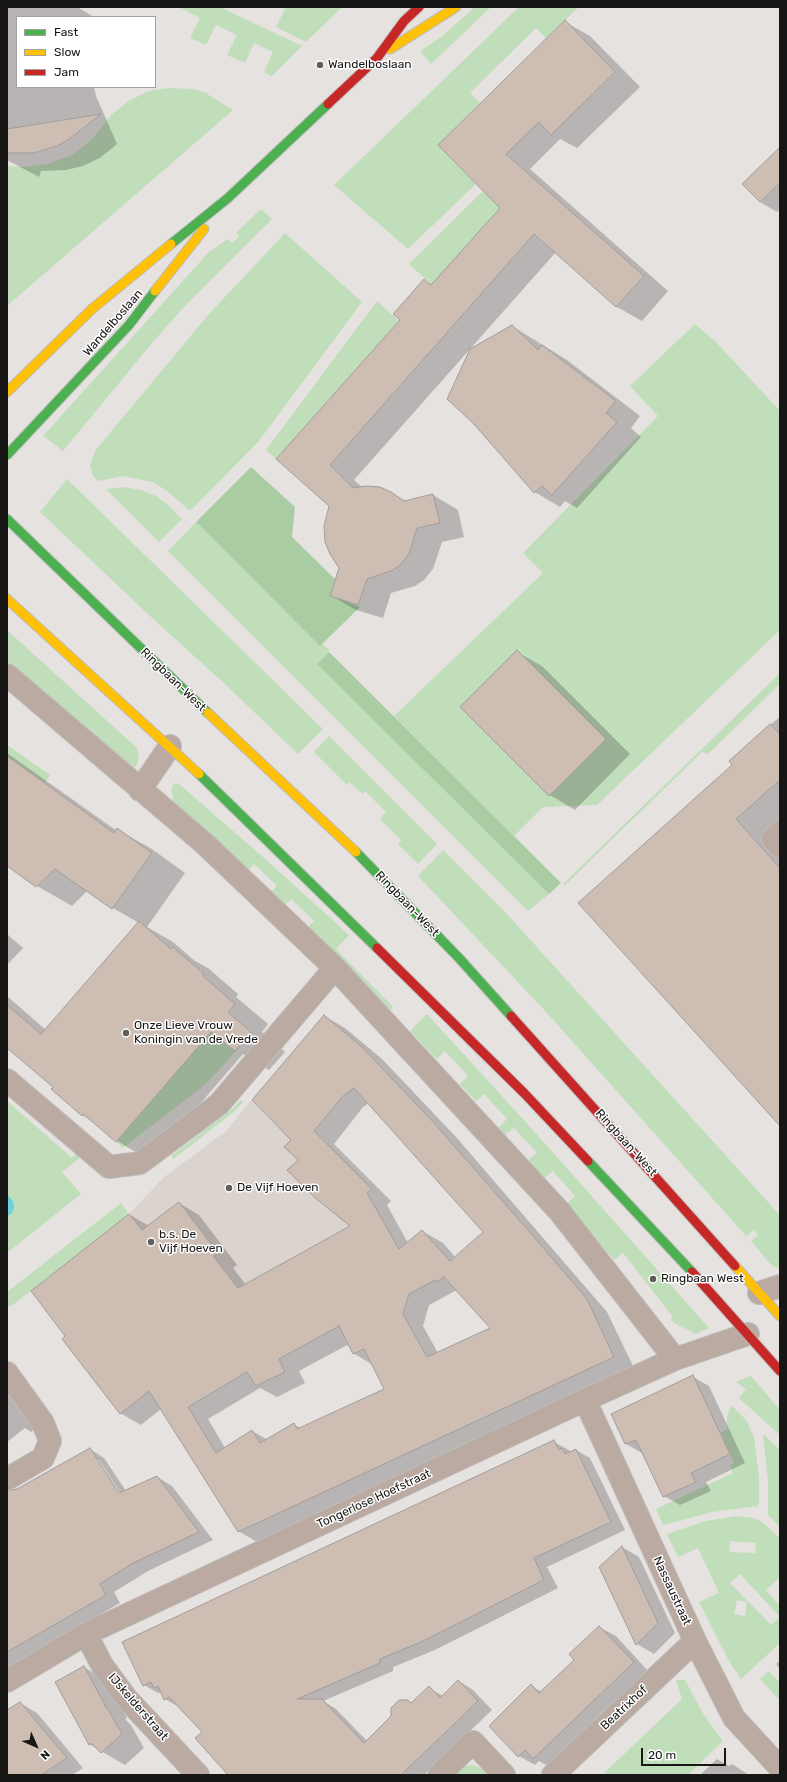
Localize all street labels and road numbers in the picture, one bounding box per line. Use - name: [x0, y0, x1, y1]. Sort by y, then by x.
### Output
- street label: Wandelboslaan: [80, 287, 146, 359]
- street label: Ringbaan-West: [137, 645, 209, 715]
- street label: Ringbaan-West: [372, 868, 442, 940]
- street label: Ringbaan-West: [592, 1106, 660, 1180]
- street label: Tongerlose Hoefstraat: [315, 1466, 433, 1532]
- street label: Nassaustraat: [650, 1554, 694, 1628]
- street label: IJskelderstraat: [105, 1671, 171, 1743]
- street label: Beatrixhof: [598, 1683, 650, 1733]

